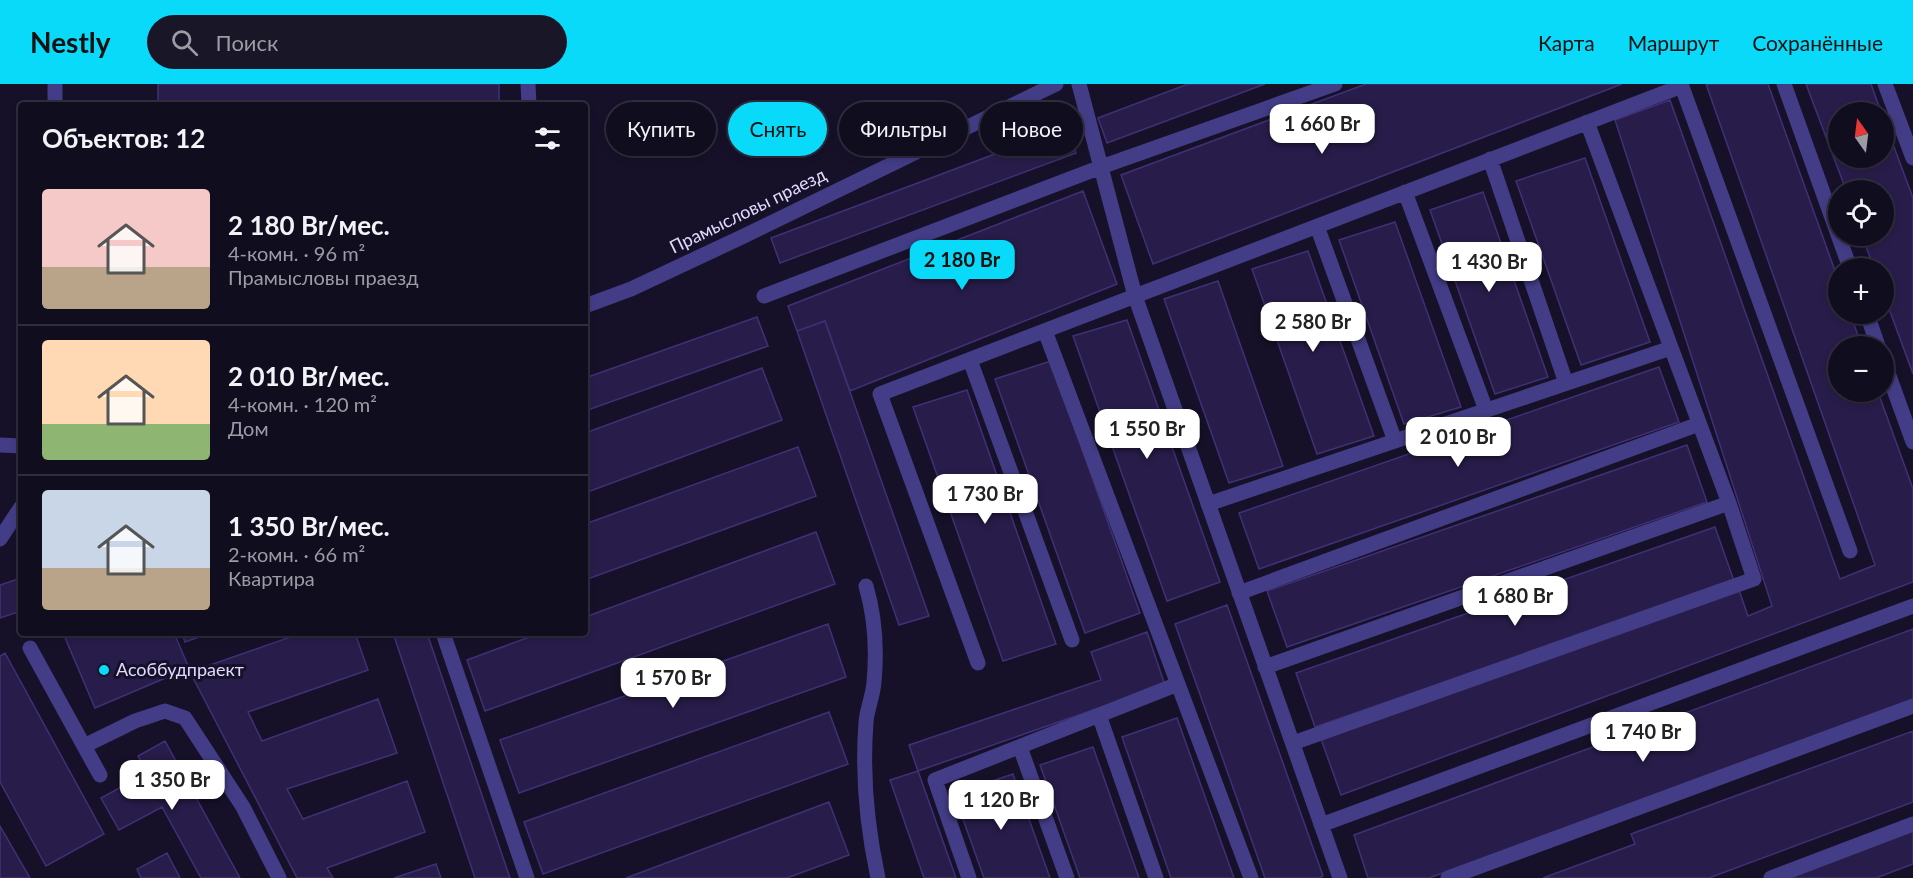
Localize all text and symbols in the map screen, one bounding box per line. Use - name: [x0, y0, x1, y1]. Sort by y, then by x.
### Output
- search box: [147, 15, 567, 69]
- text: Nestly: [30, 25, 111, 59]
- icon: search: [168, 26, 201, 59]
- text: Поиск: [216, 29, 278, 56]
- text: Карта: [1538, 30, 1595, 55]
- text: Маршрут: [1628, 30, 1719, 55]
- text: Сохранённые: [1752, 30, 1883, 55]
- chip: Купить: [606, 102, 716, 156]
- chip: Снять: [728, 102, 827, 156]
- chip: Фильтры: [839, 102, 968, 156]
- chip: Новое: [980, 102, 1083, 156]
- north arrow: [1828, 102, 1894, 168]
- map controls: [1828, 102, 1894, 402]
- pin: 1 660 Br: [1260, 104, 1384, 155]
- text: 1 660 Br: [1284, 111, 1360, 135]
- text: Объектов: 12: [42, 122, 205, 154]
- icon: filters: [531, 122, 564, 155]
- street label: Прамысловы праезд: [666, 163, 829, 258]
- button: locate: [1828, 180, 1894, 246]
- text: 2 180 Br/мес.: [228, 209, 390, 241]
- icon: home: [90, 213, 162, 285]
- pin: 2 180 Br: [900, 240, 1024, 291]
- text: 4-комн. · 96 m²: [228, 241, 365, 265]
- pin: 1 430 Br: [1427, 242, 1551, 293]
- text: 2 180 Br: [924, 247, 1000, 271]
- text: 1 430 Br: [1451, 249, 1527, 273]
- button: +: [1828, 258, 1894, 324]
- text: Прамысловы праезд: [228, 265, 419, 289]
- pin: 2 580 Br: [1251, 302, 1375, 353]
- text: 2 580 Br: [1275, 309, 1351, 333]
- button: −: [1828, 336, 1894, 402]
- text: 2 010 Br/мес.: [228, 360, 390, 392]
- icon: home: [90, 364, 162, 436]
- text: 4-комн. · 120 m²: [228, 392, 377, 416]
- pin: 1 550 Br: [1085, 409, 1209, 460]
- text: Дом: [228, 416, 269, 440]
- text: 1 550 Br: [1109, 416, 1185, 440]
- pin: 2 010 Br: [1396, 417, 1520, 468]
- text: 2 010 Br: [1420, 424, 1496, 448]
- pin: 1 730 Br: [923, 474, 1047, 525]
- text: 1 730 Br: [947, 481, 1023, 505]
- text: 1 350 Br/мес.: [228, 510, 390, 542]
- icon: home: [90, 514, 162, 586]
- text: 2-комн. · 66 m²: [228, 542, 365, 566]
- text: Квартира: [228, 566, 315, 590]
- pin: 1 680 Br: [1453, 576, 1577, 627]
- text: 1 680 Br: [1477, 583, 1553, 607]
- place label: Асоббудпраект: [116, 658, 244, 680]
- pin: 1 570 Br: [611, 658, 735, 709]
- marker: Асоббудпраект: [97, 663, 111, 677]
- text: 1 570 Br: [635, 665, 711, 689]
- pin: 1 740 Br: [1581, 712, 1705, 763]
- text: 1 740 Br: [1605, 719, 1681, 743]
- pin: 1 350 Br: [110, 760, 234, 811]
- text: 1 350 Br: [134, 767, 210, 791]
- pin: 1 120 Br: [939, 780, 1063, 831]
- text: 1 120 Br: [963, 787, 1039, 811]

